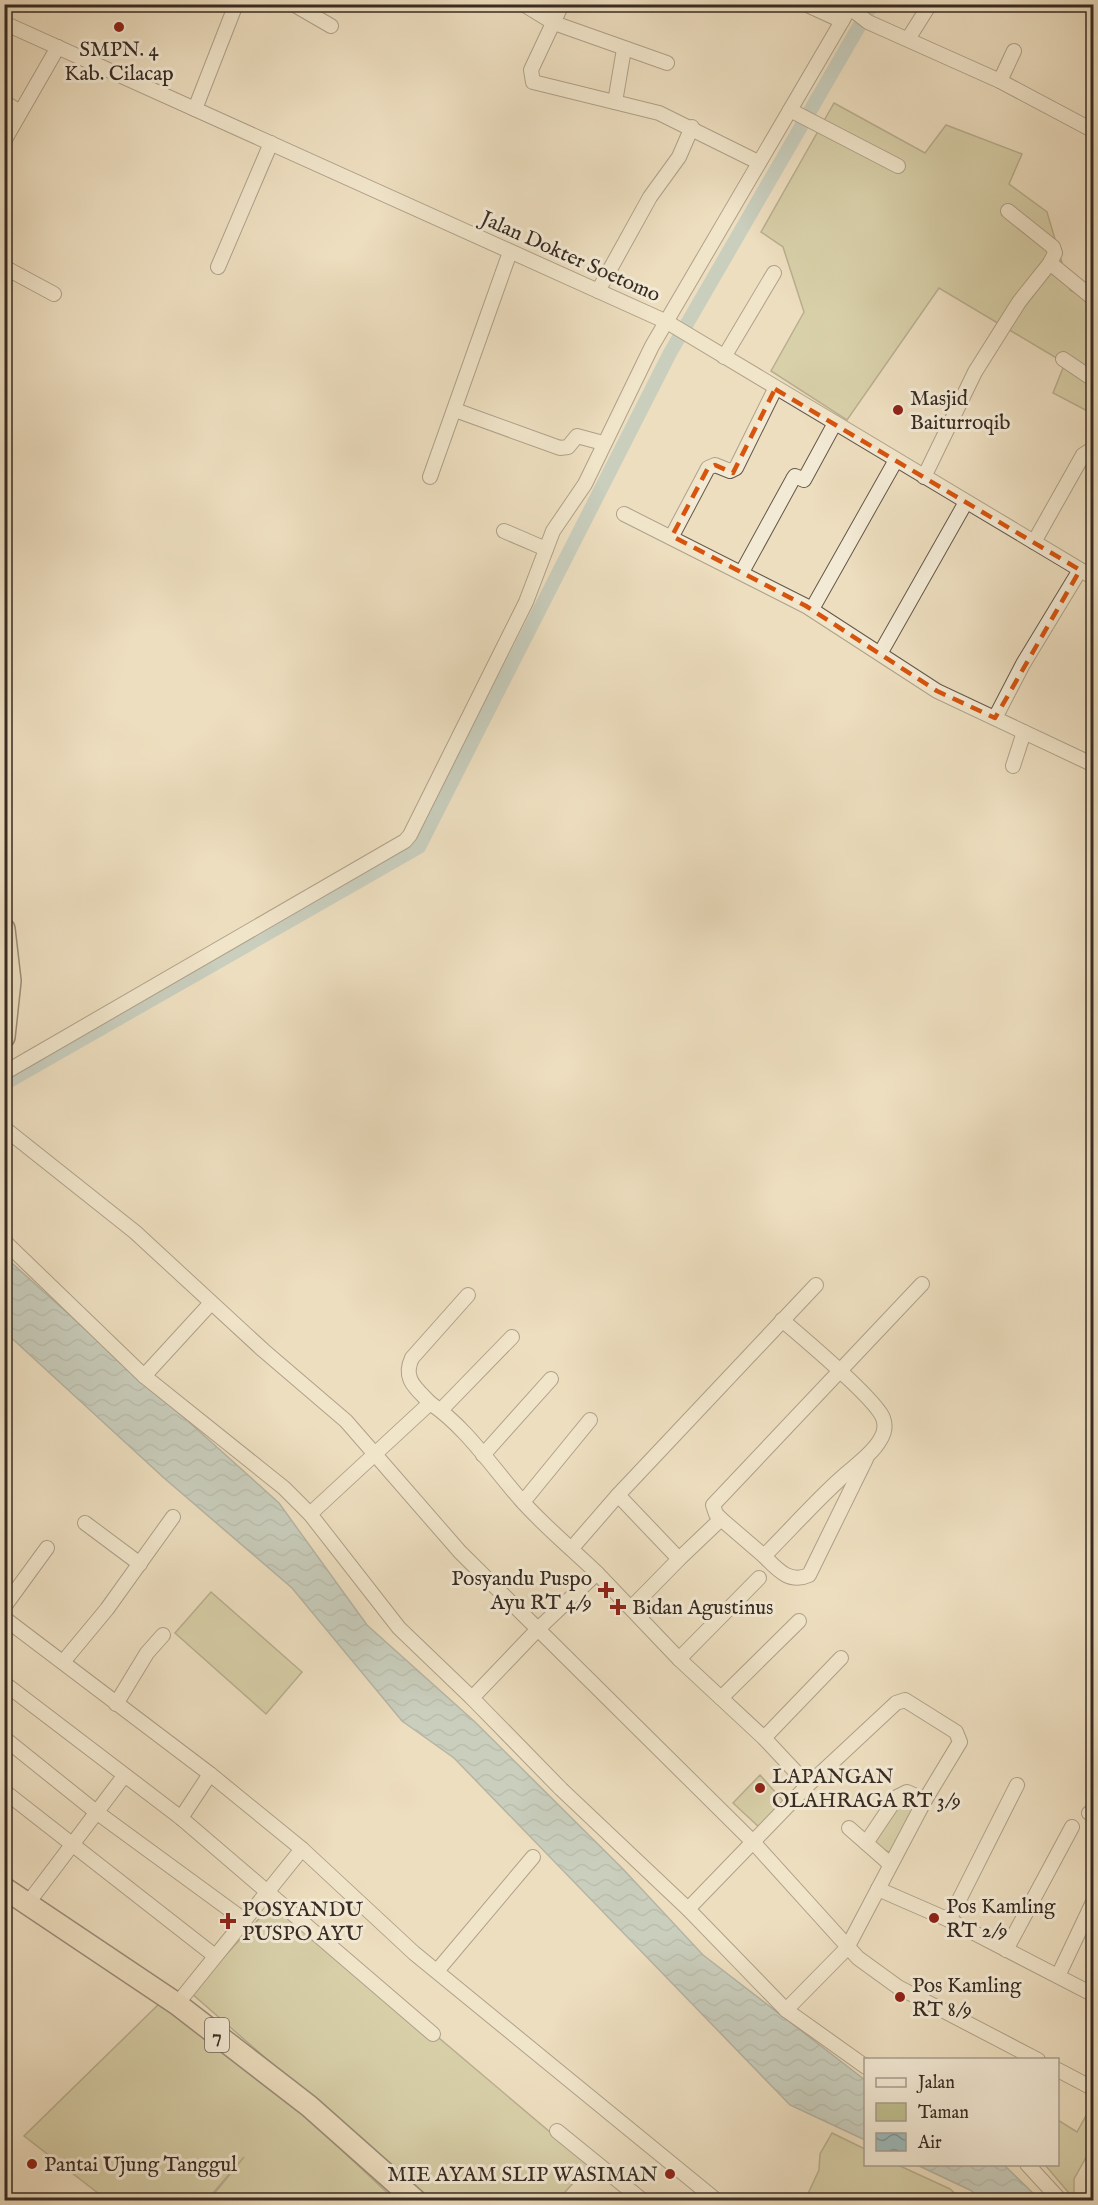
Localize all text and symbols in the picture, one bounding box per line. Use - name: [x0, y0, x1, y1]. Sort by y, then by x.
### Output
- marker: SMPN. 4 Kab. Cilacap: [112, 20, 126, 34]
- place label: SMPN. 4 Kab. Cilacap: [64, 37, 174, 88]
- street label: Jalan Dokter Soetomo: [475, 205, 664, 309]
- place label: Masjid Baiturroqib: [910, 386, 1011, 437]
- marker: Masjid Baiturroqib: [891, 403, 905, 417]
- place label: Posyandu Puspo Ayu RT 4/9: [451, 1566, 592, 1617]
- marker: Posyandu Puspo Ayu RT 4/9: [597, 1581, 615, 1599]
- place label: Bidan Agustinus: [632, 1595, 773, 1622]
- marker: Bidan Agustinus: [609, 1598, 627, 1616]
- place label: LAPANGAN OLAHRAGA RT 3/9: [772, 1764, 961, 1815]
- marker: LAPANGAN OLAHRAGA RT 3/9: [753, 1781, 767, 1795]
- place label: Pos Kamling RT 2/9: [946, 1894, 1056, 1945]
- place label: POSYANDU PUSPO AYU: [242, 1897, 363, 1948]
- marker: Pos Kamling RT 2/9: [927, 1911, 941, 1925]
- marker: POSYANDU PUSPO AYU: [219, 1912, 237, 1930]
- place label: Pos Kamling RT 8/9: [912, 1973, 1022, 2024]
- marker: Pos Kamling RT 8/9: [893, 1990, 907, 2004]
- road number: 7: [205, 2018, 229, 2052]
- legend: [864, 2058, 1059, 2166]
- text: Jalan: [916, 2072, 955, 2095]
- text: Taman: [918, 2102, 969, 2125]
- text: Air: [917, 2132, 942, 2155]
- place label: Pantai Ujung Tanggul: [44, 2152, 237, 2179]
- marker: Pantai Ujung Tanggul: [25, 2157, 39, 2171]
- place label: MIE AYAM SLIP WASIMAN: [387, 2162, 658, 2189]
- marker: MIE AYAM SLIP WASIMAN: [663, 2167, 677, 2181]

